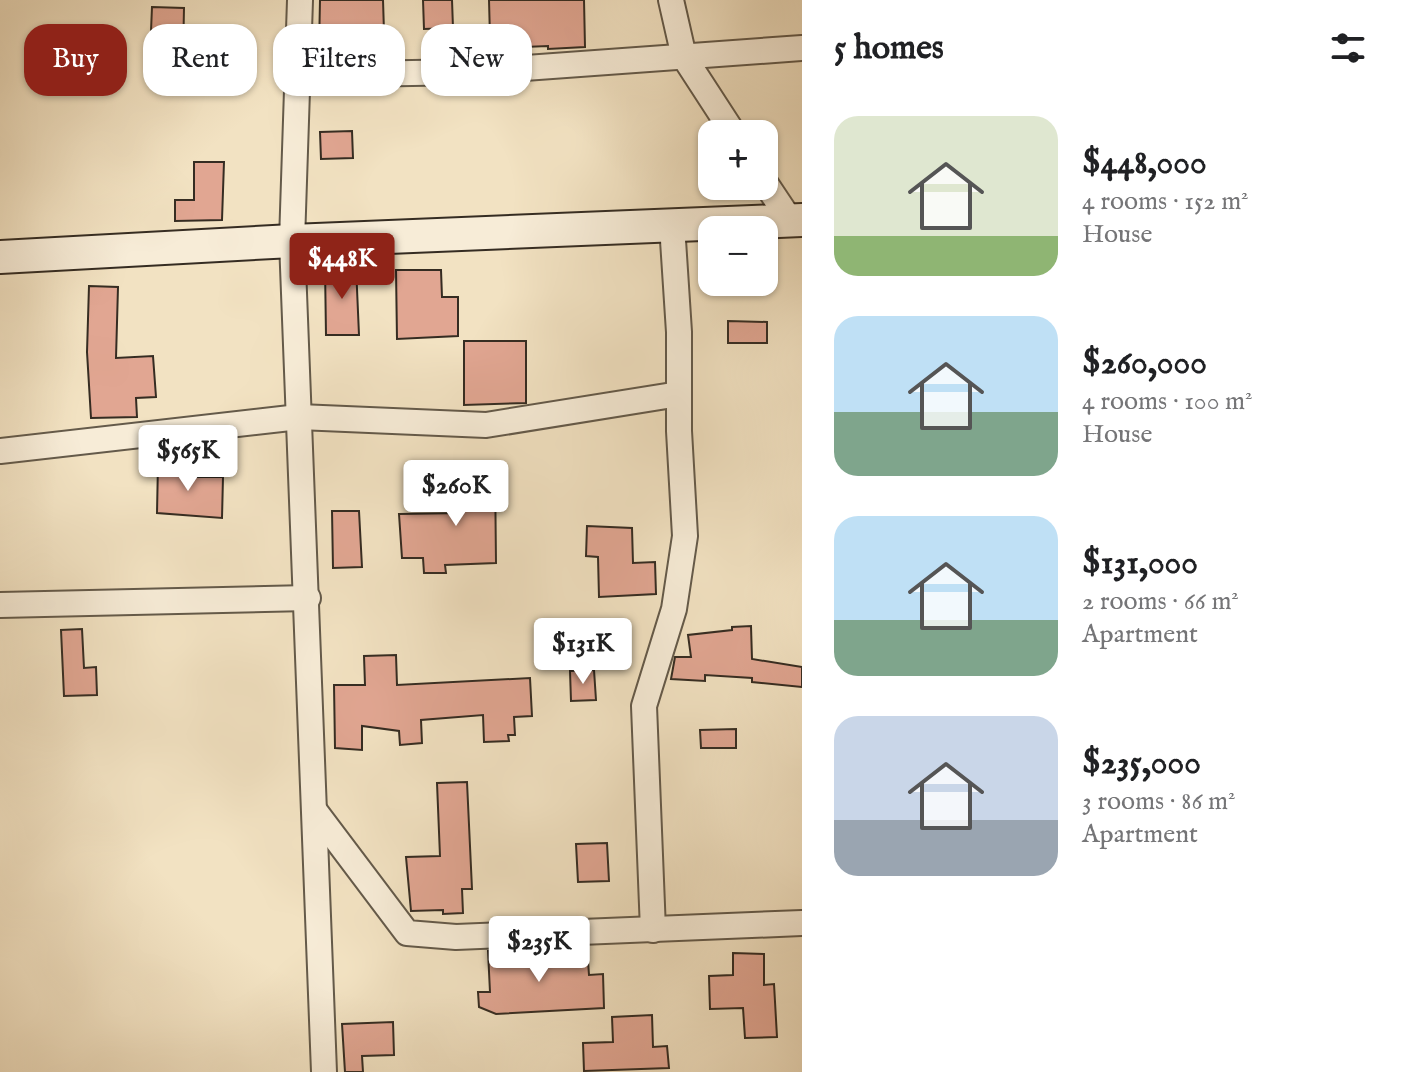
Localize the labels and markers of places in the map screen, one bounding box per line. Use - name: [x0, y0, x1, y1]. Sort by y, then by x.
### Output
- pin: $448K: [286, 233, 398, 301]
- pin: $565K: [132, 425, 244, 493]
- pin: $260K: [400, 460, 512, 528]
- pin: $131K: [527, 618, 639, 686]
- pin: $235K: [483, 916, 595, 984]

